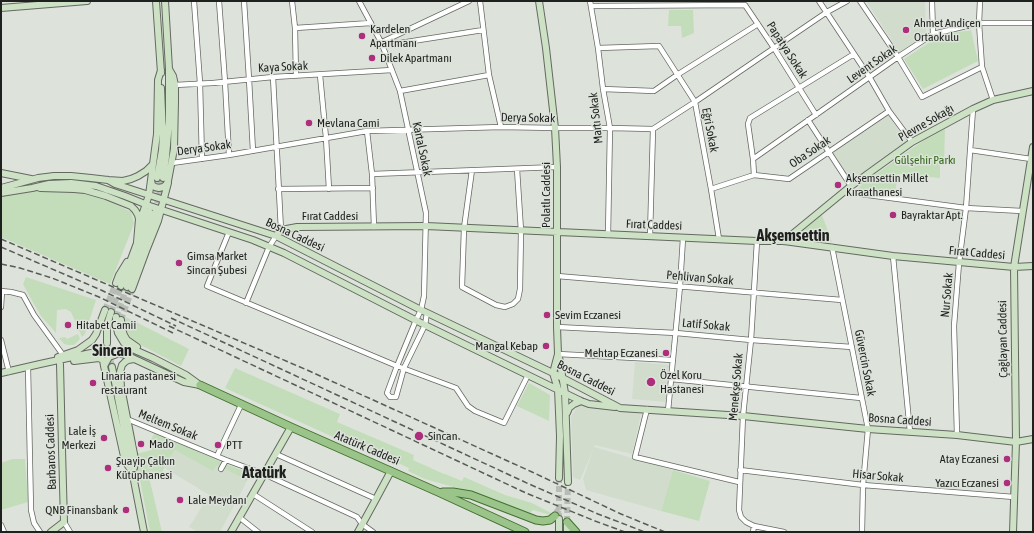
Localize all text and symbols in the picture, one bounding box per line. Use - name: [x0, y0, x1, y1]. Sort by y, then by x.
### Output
- place label: Ahmet Andiçen Ortaokulu: [914, 16, 981, 44]
- street label: Papatya Sokak: [763, 19, 811, 81]
- place label: Kardelen Apartmanı: [370, 22, 417, 50]
- marker: Ahmet Andiçen Ortaokulu: [901, 25, 911, 35]
- marker: Kardelen Apartmanı: [357, 31, 367, 41]
- street label: Levent Sokak: [844, 41, 900, 87]
- place label: Dilek Apartmanı: [380, 51, 452, 65]
- marker: Dilek Apartmanı: [367, 53, 377, 63]
- street label: Kaya Sokak: [258, 58, 308, 76]
- street label: Martı Sokak: [586, 92, 606, 144]
- street label: Plevne Sokağı: [896, 101, 956, 145]
- street label: Eğri Sokak: [699, 107, 721, 153]
- street label: Derya Sokak: [501, 110, 555, 126]
- place label: Mevlana Cami: [317, 116, 379, 130]
- marker: Mevlana Cami: [304, 118, 314, 128]
- street label: Kartal Sokak: [409, 120, 435, 178]
- street label: Oba Sokak: [787, 133, 833, 171]
- street label: Derya Sokak: [176, 137, 232, 159]
- park label: Gülşehir Parkı: [894, 153, 956, 167]
- street label: Polatlı Caddesi: [539, 162, 553, 228]
- place label: Akşemsettin Millet Kıraathanesi: [846, 171, 928, 199]
- marker: Akşemsettin Millet Kıraathanesi: [833, 180, 843, 190]
- place label: Bayraktar Apt.: [901, 208, 963, 222]
- street label: Fırat Caddesi: [302, 209, 358, 223]
- marker: Bayraktar Apt.: [888, 210, 898, 220]
- street label: Bosna Caddesi: [263, 215, 327, 255]
- street label: Fırat Caddesi: [626, 217, 682, 233]
- district label: Akşemsettin: [757, 226, 829, 246]
- street label: Fırat Caddesi: [948, 243, 1006, 263]
- place label: Gimsa Market Sincan Şubesi: [187, 249, 247, 277]
- marker: Gimsa Market Sincan Şubesi: [174, 258, 184, 268]
- street label: Pehlivan Sokak: [666, 268, 734, 288]
- street label: Nur Sokak: [938, 272, 956, 318]
- street label: Çağlayan Caddesi: [995, 300, 1011, 378]
- place label: Sevim Eczanesi: [555, 308, 621, 322]
- marker: Sevim Eczanesi: [542, 310, 552, 320]
- street label: Latif Sokak: [681, 316, 731, 334]
- place label: Hitabet Camii: [76, 318, 136, 332]
- marker: Hitabet Camii: [63, 320, 73, 330]
- street label: Güvercin Sokak: [851, 329, 879, 397]
- place label: Mangal Kebap: [475, 339, 538, 353]
- district label: Sincan: [92, 341, 132, 361]
- marker: Mangal Kebap: [541, 341, 551, 351]
- place label: Mehtap Eczanesi: [585, 346, 658, 360]
- marker: Mehtap Eczanesi: [661, 348, 671, 358]
- street label: Menekşe Sokak: [726, 352, 746, 422]
- street label: Bosna Caddesi: [554, 357, 618, 399]
- place label: Özel Koru Hastanesi: [660, 368, 704, 396]
- place label: Linaria pastanesi restaurant: [101, 369, 176, 397]
- marker: Özel Koru Hastanesi: [645, 376, 657, 388]
- marker: Linaria pastanesi restaurant: [88, 378, 98, 388]
- street label: Meltem Sokak: [136, 407, 200, 443]
- street label: Bosna Caddesi: [868, 411, 932, 429]
- street label: Barbaros Caddesi: [42, 414, 60, 490]
- place label: Lale İş Merkezi: [61, 424, 96, 452]
- street label: Atatürk Caddesi: [332, 428, 402, 468]
- place label: Sincan: [428, 429, 457, 443]
- marker: Sincan: [413, 430, 425, 442]
- marker: Lale İş Merkezi: [99, 433, 109, 443]
- place label: Mado: [149, 437, 174, 451]
- place label: PTT: [226, 438, 242, 452]
- marker: Mado: [136, 439, 146, 449]
- marker: PTT: [213, 440, 223, 450]
- place label: Atay Eczanesi: [940, 452, 999, 466]
- place label: Şuayip Çalkın Kütüphanesi: [116, 454, 175, 482]
- marker: Atay Eczanesi: [1002, 454, 1012, 464]
- marker: Şuayip Çalkın Kütüphanesi: [103, 463, 113, 473]
- district label: Atatürk: [242, 463, 286, 483]
- street label: Hisar Sokak: [852, 467, 904, 485]
- place label: Yazıcı Eczanesi: [935, 476, 999, 490]
- marker: Yazıcı Eczanesi: [1002, 478, 1012, 488]
- place label: Lale Meydanı: [188, 493, 246, 507]
- marker: Lale Meydanı: [175, 495, 185, 505]
- place label: QNB Finansbank: [45, 503, 118, 517]
- marker: QNB Finansbank: [121, 505, 131, 515]

